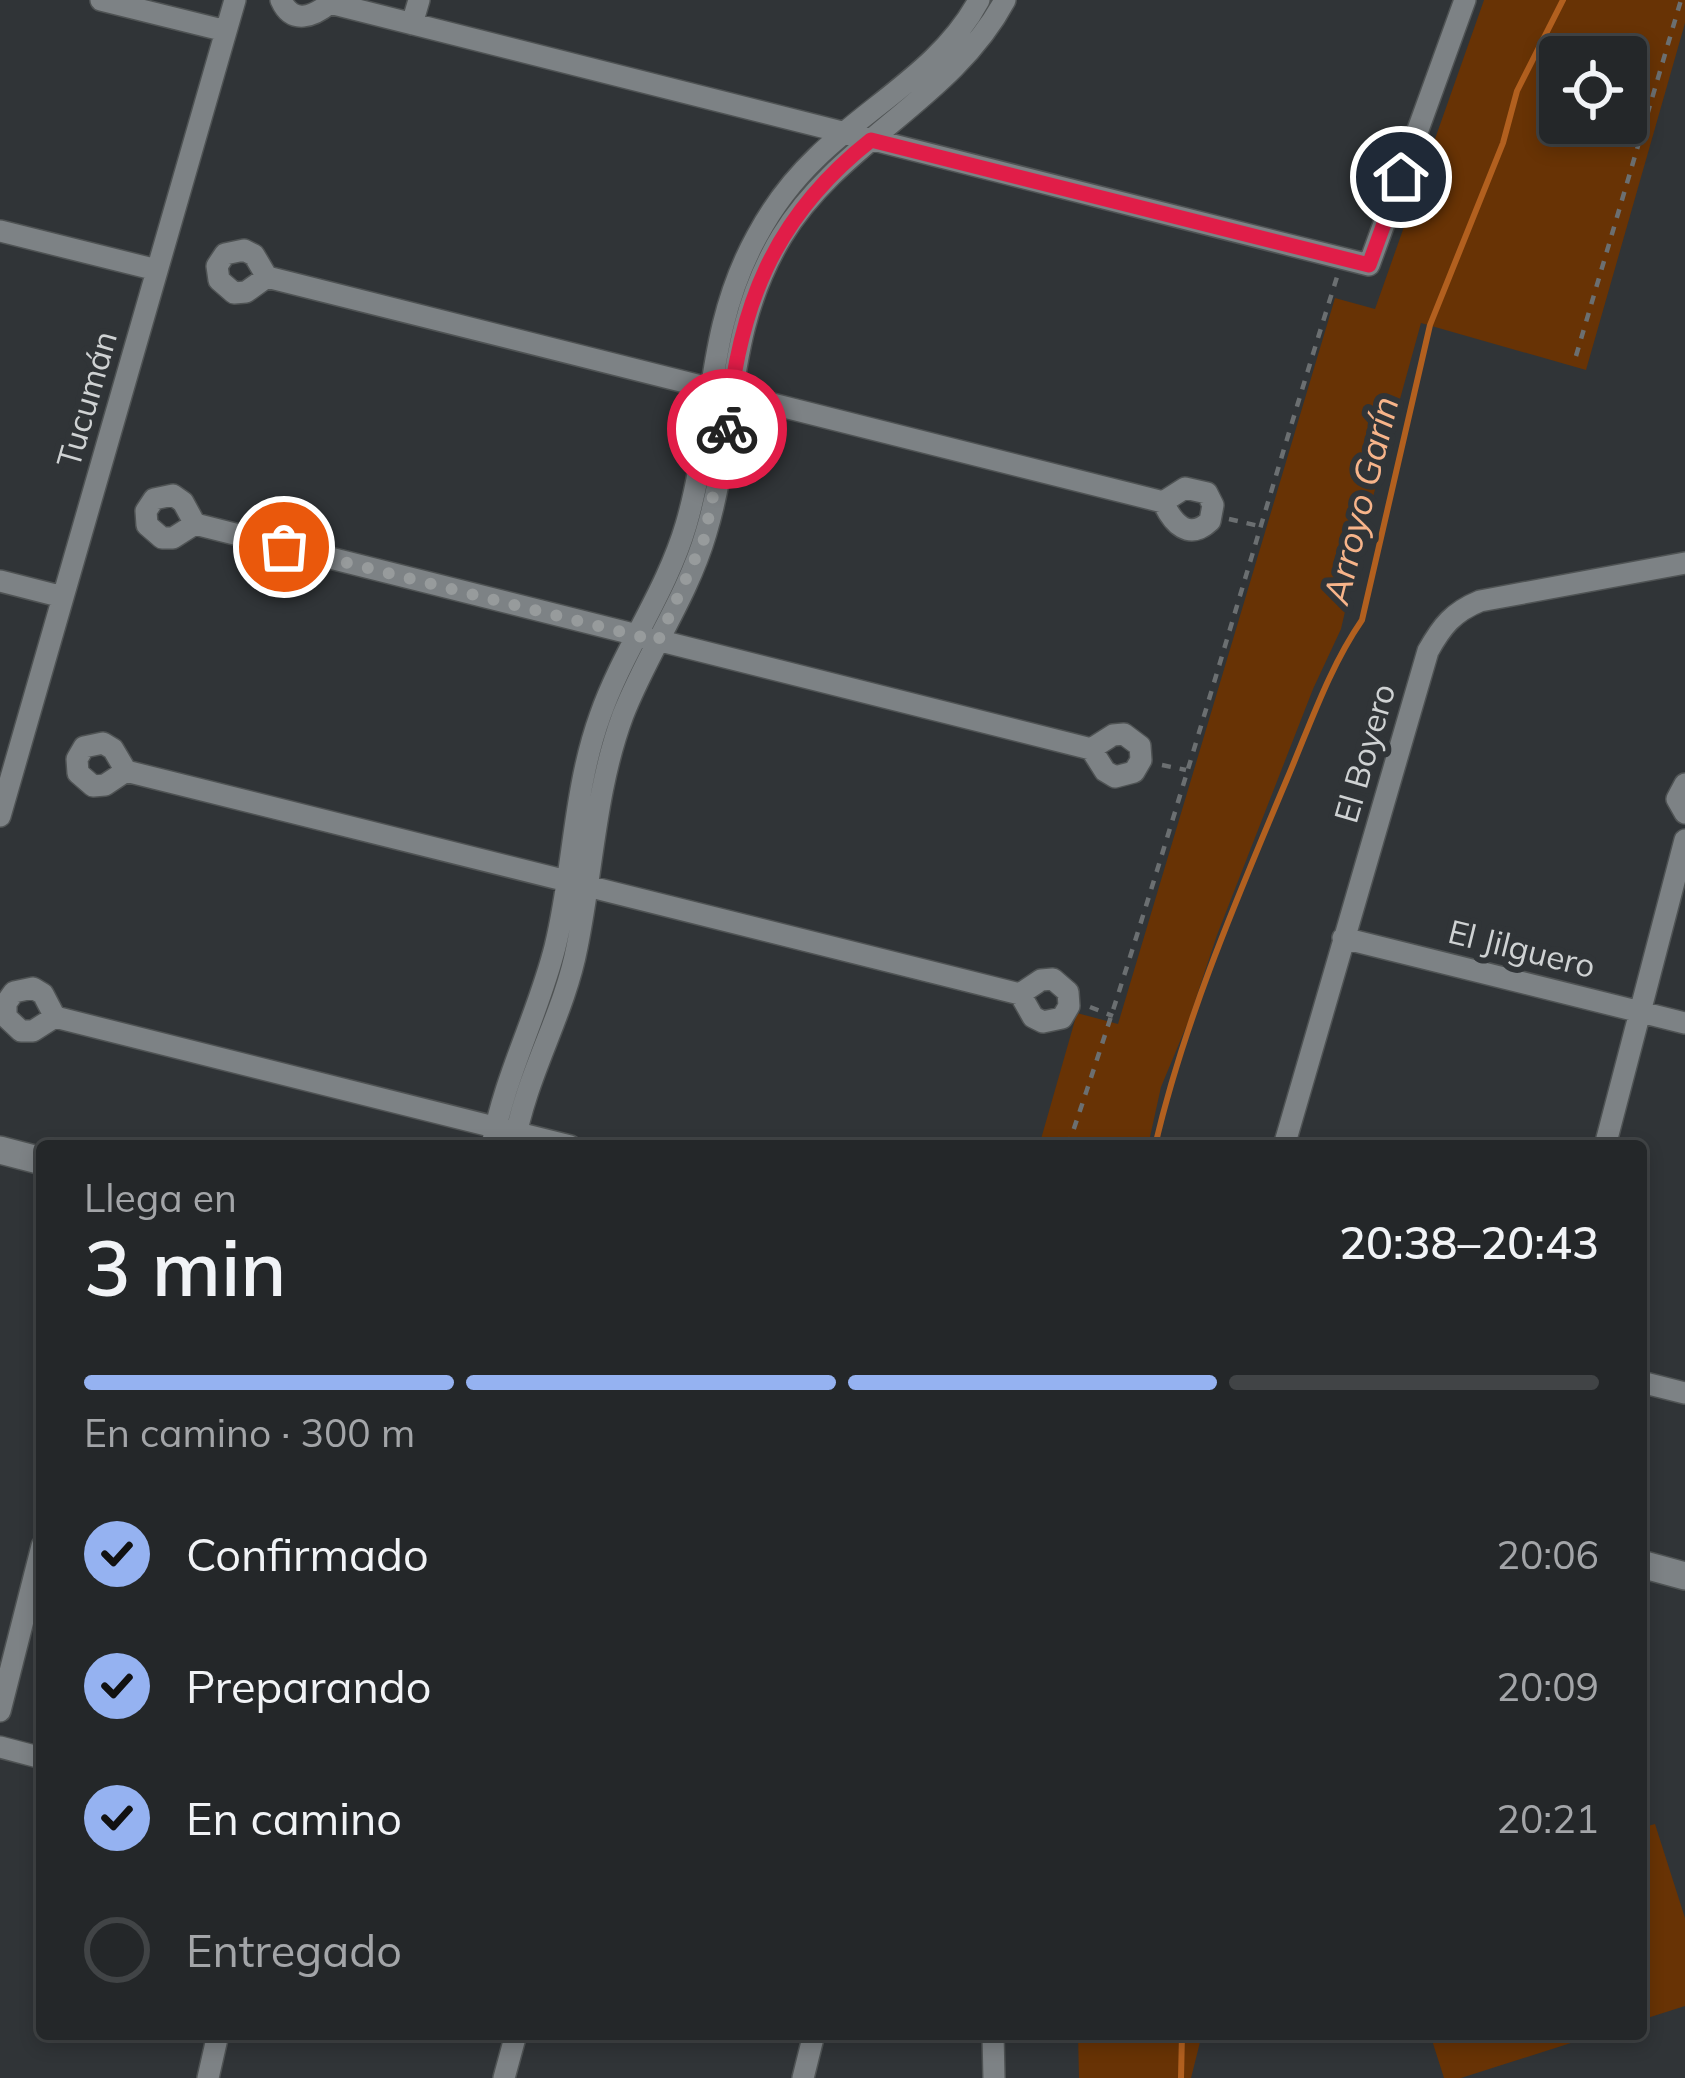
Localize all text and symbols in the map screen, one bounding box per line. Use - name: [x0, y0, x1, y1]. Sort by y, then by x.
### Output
- map controls: [1539, 36, 1647, 144]
- button: locate: [1539, 36, 1647, 144]
- pin: [1350, 126, 1452, 228]
- icon: home: [1368, 144, 1434, 210]
- street label: Tucumán: [47, 326, 125, 472]
- courier: [667, 369, 787, 489]
- water label: Arroyo Garín: [1312, 392, 1407, 609]
- icon: bike: [694, 396, 760, 462]
- pin: [233, 496, 335, 598]
- icon: bag: [251, 514, 317, 580]
- street label: El Boyero: [1325, 679, 1403, 827]
- street label: El Jilguero: [1444, 910, 1600, 986]
- text: Llega en: [84, 1173, 237, 1222]
- text: 20:38–20:43: [1339, 1214, 1599, 1270]
- text: 3 min: [84, 1218, 287, 1316]
- text: En camino · 300 m: [84, 1408, 415, 1457]
- icon: check: [84, 1521, 150, 1587]
- text: Confirmado: [186, 1526, 429, 1582]
- text: 20:06: [1497, 1530, 1599, 1579]
- icon: check: [84, 1653, 150, 1719]
- text: Preparando: [186, 1658, 432, 1714]
- text: 20:09: [1497, 1662, 1599, 1711]
- icon: check: [84, 1785, 150, 1851]
- text: En camino: [186, 1790, 402, 1846]
- text: 20:21: [1497, 1794, 1599, 1843]
- text: Entregado: [186, 1922, 402, 1978]

